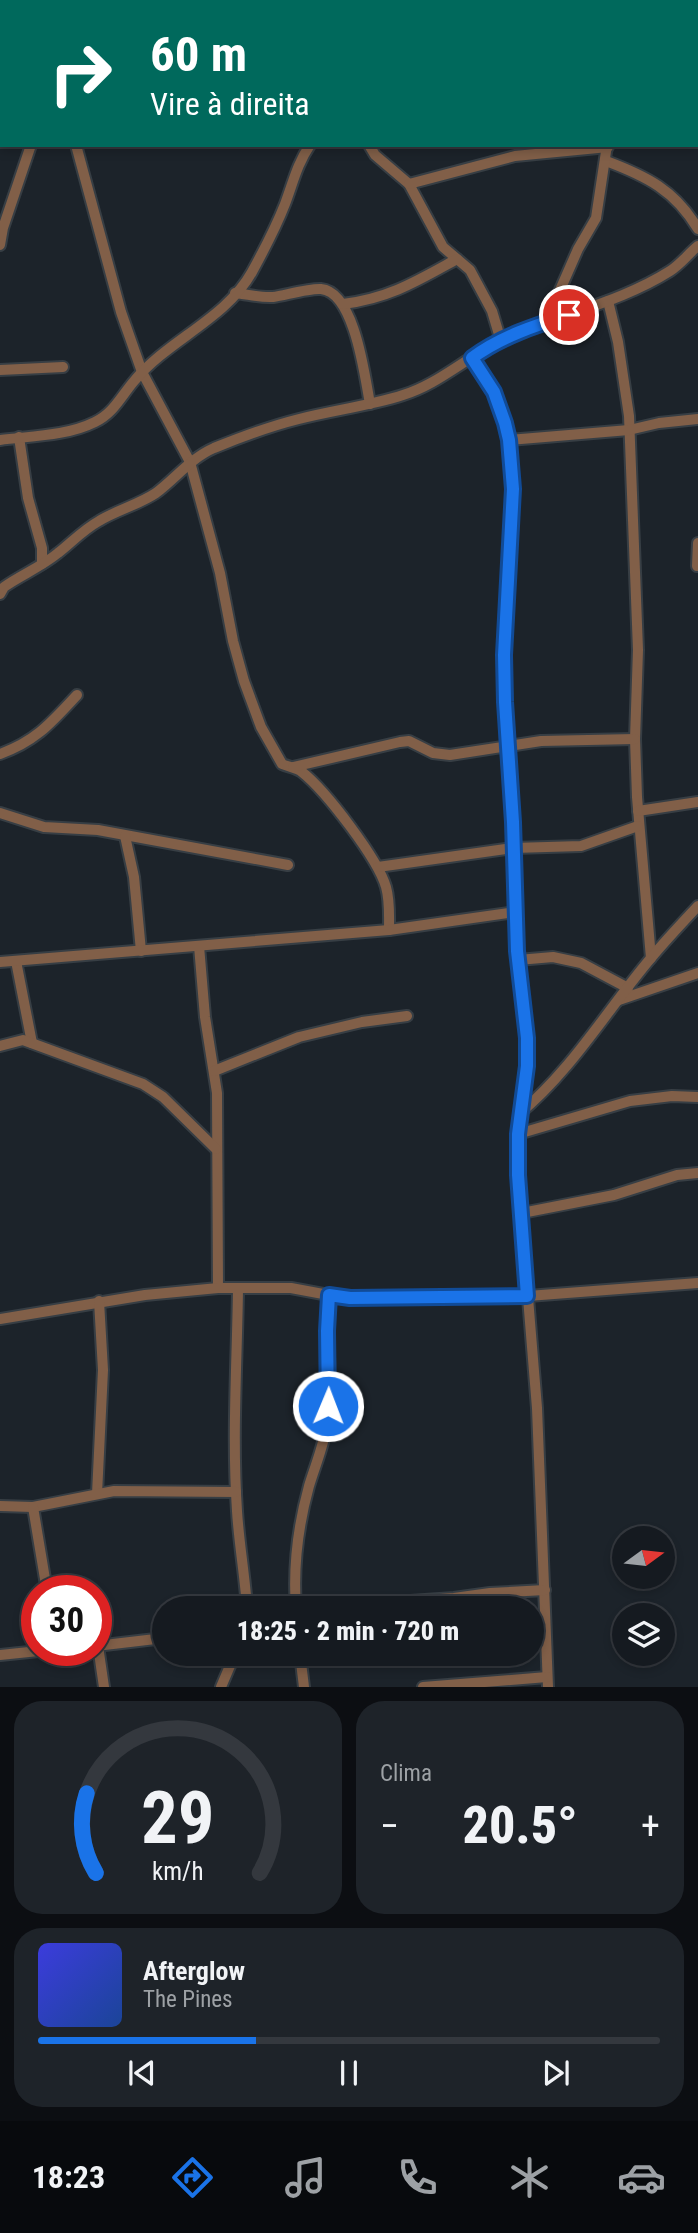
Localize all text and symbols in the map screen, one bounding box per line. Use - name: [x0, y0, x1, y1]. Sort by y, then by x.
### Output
- text: 60 m: [150, 26, 247, 83]
- icon: right: [35, 28, 126, 119]
- text: Vire à direita: [150, 85, 310, 123]
- pin: [539, 285, 599, 345]
- icon: arrive: [550, 296, 588, 334]
- position arrow: [291, 1369, 365, 1443]
- north arrow: [612, 1526, 676, 1589]
- map controls: [612, 1526, 675, 1666]
- speed limit sign: 30: [21, 1575, 112, 1666]
- button: layers: [612, 1603, 675, 1666]
- text: 18:25 · 2 min · 720 m: [237, 1616, 459, 1646]
- text: Clima: [380, 1760, 432, 1787]
- text: 29: [141, 1776, 215, 1862]
- text: 20.5°: [462, 1795, 578, 1856]
- text: −: [380, 1804, 399, 1848]
- text: +: [641, 1804, 660, 1848]
- text: km/h: [152, 1857, 204, 1886]
- text: Afterglow: [143, 1956, 245, 1986]
- text: The Pines: [143, 1986, 233, 2013]
- icon: previous: [123, 2054, 161, 2092]
- icon: pause: [330, 2054, 368, 2092]
- icon: next: [537, 2054, 575, 2092]
- icon: directions: [168, 2153, 217, 2202]
- icon: music: [281, 2153, 330, 2202]
- icon: phone: [393, 2153, 442, 2202]
- icon: climate: [505, 2153, 554, 2202]
- icon: car: [617, 2153, 666, 2202]
- text: 18:23: [32, 2158, 105, 2196]

